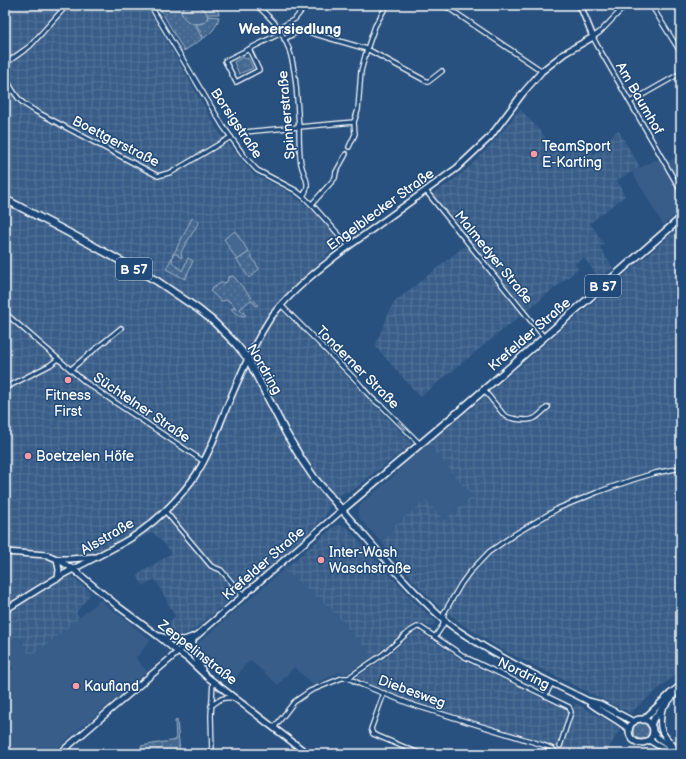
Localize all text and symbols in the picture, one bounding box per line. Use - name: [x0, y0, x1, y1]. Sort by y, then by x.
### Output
- district label: Webersiedlung: [239, 20, 341, 39]
- street label: Am Baumhof: [612, 59, 667, 138]
- street label: Spinnerstraße: [274, 70, 299, 160]
- street label: Borsigstraße: [207, 85, 266, 162]
- street label: Boettgerstraße: [69, 112, 162, 171]
- place label: TeamSport E-Karting: [542, 138, 611, 171]
- marker: TeamSport E-Karting: [529, 149, 539, 159]
- street label: Engelblecker Straße: [323, 165, 437, 254]
- street label: Malmedyer Straße: [451, 207, 536, 307]
- road number: B 57: [116, 258, 152, 280]
- road number: B 57: [585, 275, 621, 297]
- street label: Krefelder Straße: [485, 294, 574, 375]
- street label: Tonderner Straße: [313, 322, 403, 412]
- street label: Nordring: [243, 341, 286, 398]
- street label: Süchtelner Straße: [90, 369, 193, 446]
- marker: Fitness First: [63, 375, 73, 385]
- place label: Fitness First: [45, 387, 91, 420]
- one-way arrow: [397, 421, 407, 431]
- place label: Boetzelen Höfe: [36, 448, 134, 465]
- marker: Boetzelen Höfe: [23, 451, 33, 461]
- street label: Alsstraße: [78, 514, 137, 558]
- street label: Krefelder Straße: [219, 523, 308, 604]
- place label: Inter-Wash Waschstraße: [329, 544, 411, 577]
- marker: Inter-Wash Waschstraße: [316, 555, 326, 565]
- street label: Zeppelinstraße: [154, 616, 241, 689]
- street label: Nordring: [495, 654, 552, 693]
- street label: Diebesweg: [376, 671, 448, 712]
- place label: Kaufland: [84, 678, 139, 695]
- marker: Kaufland: [71, 681, 81, 691]

